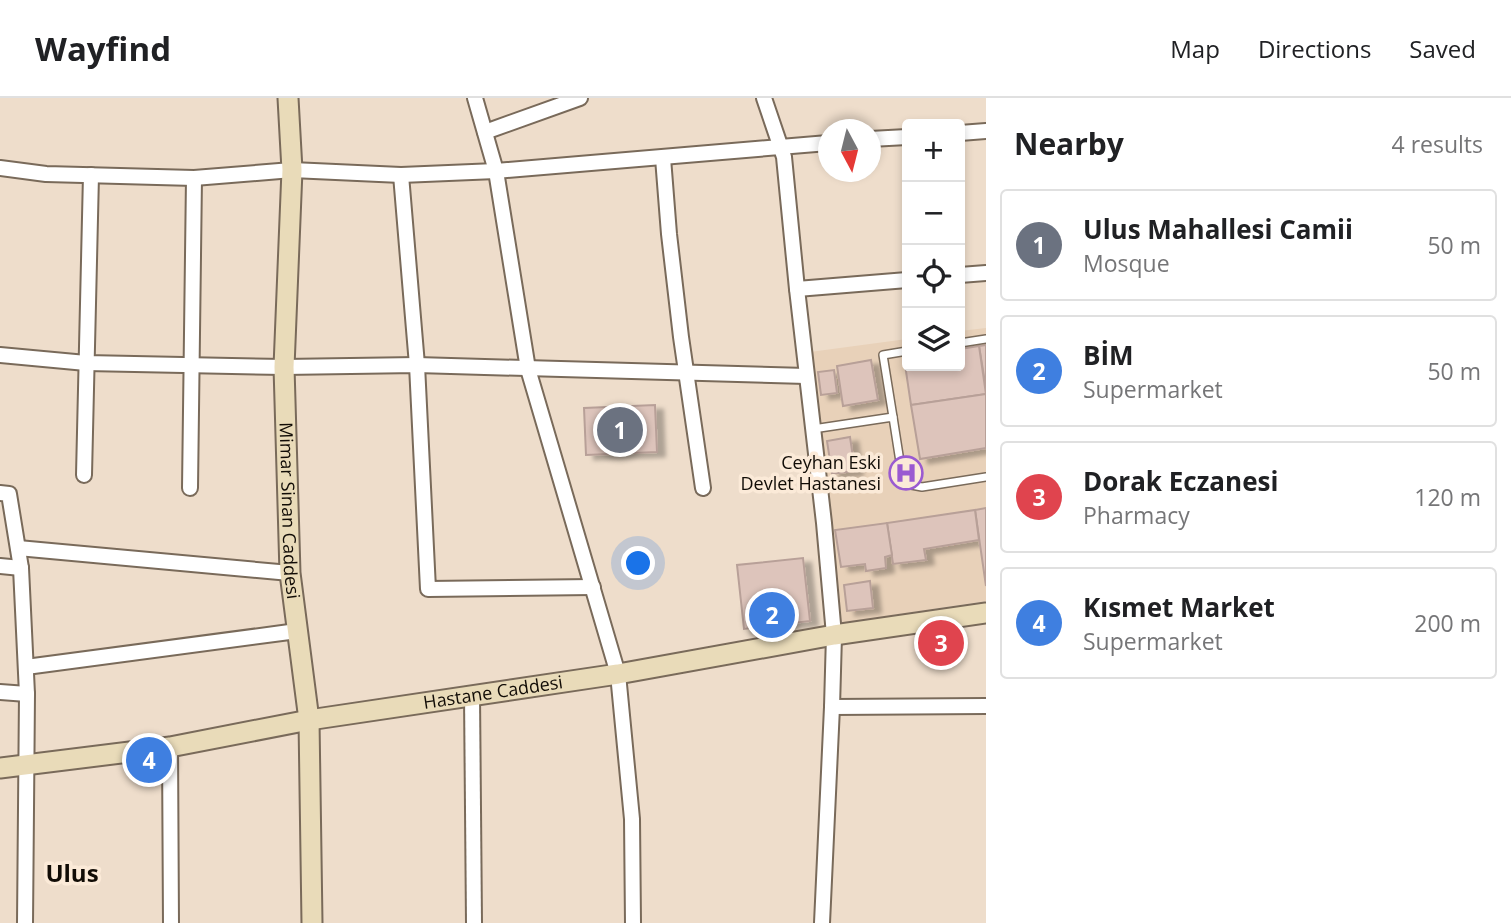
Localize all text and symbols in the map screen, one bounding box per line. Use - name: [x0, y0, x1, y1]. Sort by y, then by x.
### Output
- text: Wayfind: [35, 26, 171, 71]
- text: Map: [1170, 32, 1220, 65]
- text: Directions: [1258, 32, 1371, 65]
- text: Saved: [1409, 32, 1476, 65]
- north arrow: [818, 119, 881, 182]
- map controls: [902, 119, 965, 371]
- button: +: [902, 119, 965, 182]
- text: Nearby: [1014, 123, 1124, 164]
- text: 4 results: [1392, 128, 1483, 160]
- button: −: [902, 182, 965, 245]
- text: Ulus Mahallesi Camii: [1083, 211, 1353, 247]
- text: 1: [1032, 229, 1046, 261]
- text: 50 m: [1427, 229, 1481, 261]
- button: locate: [902, 245, 965, 308]
- text: Mosque: [1083, 247, 1170, 279]
- button: layers: [902, 308, 965, 371]
- text: BİM: [1083, 337, 1134, 373]
- text: 2: [1032, 355, 1046, 387]
- text: 50 m: [1427, 355, 1481, 387]
- text: Supermarket: [1083, 373, 1223, 405]
- pin: 1: [597, 404, 643, 456]
- street label: Mimar Sinan Caddesi: [275, 422, 306, 600]
- place label: Ceyhan Eski Devlet Hastanesi: [741, 450, 881, 495]
- hospital icon: Ceyhan Eski Devlet Hastanesi: [887, 454, 925, 492]
- text: Dorak Eczanesi: [1083, 463, 1278, 499]
- text: 3: [1032, 481, 1046, 513]
- text: 120 m: [1414, 481, 1481, 513]
- text: Pharmacy: [1083, 499, 1190, 531]
- your location: [621, 546, 655, 580]
- pin: 2: [749, 589, 795, 641]
- text: Kısmet Market: [1083, 589, 1275, 625]
- text: 4: [1032, 607, 1046, 639]
- text: 200 m: [1414, 607, 1481, 639]
- pin: 3: [918, 617, 964, 669]
- text: Supermarket: [1083, 625, 1223, 657]
- street label: Hastane Caddesi: [422, 669, 564, 714]
- pin: 4: [126, 734, 172, 786]
- district label: Ulus: [45, 856, 99, 889]

